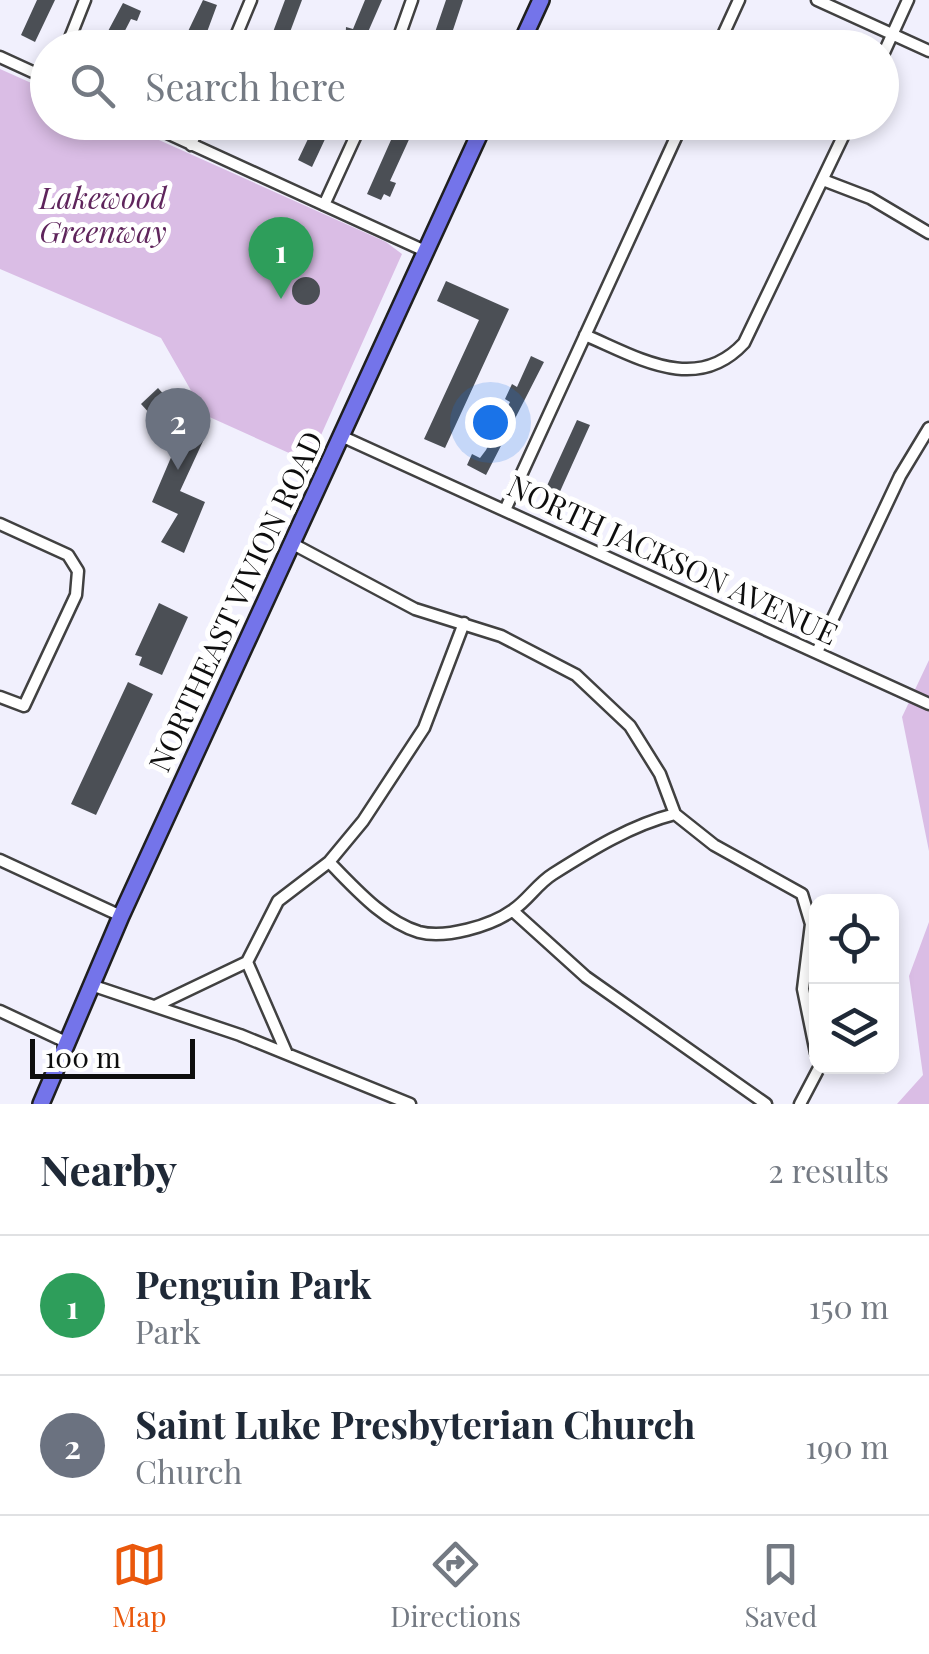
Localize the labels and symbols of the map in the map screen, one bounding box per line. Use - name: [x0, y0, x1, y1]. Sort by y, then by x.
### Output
- park label: Lakewood Greenway: [37, 177, 168, 251]
- pin: 1: [248, 216, 314, 299]
- pin: 2: [146, 388, 210, 470]
- your location: [465, 397, 516, 448]
- street label: NORTHEAST VIVION ROAD: [138, 424, 332, 778]
- street label: NORTH JACKSON AVENUE: [502, 465, 844, 653]
- scale bar: [30, 1034, 195, 1078]

